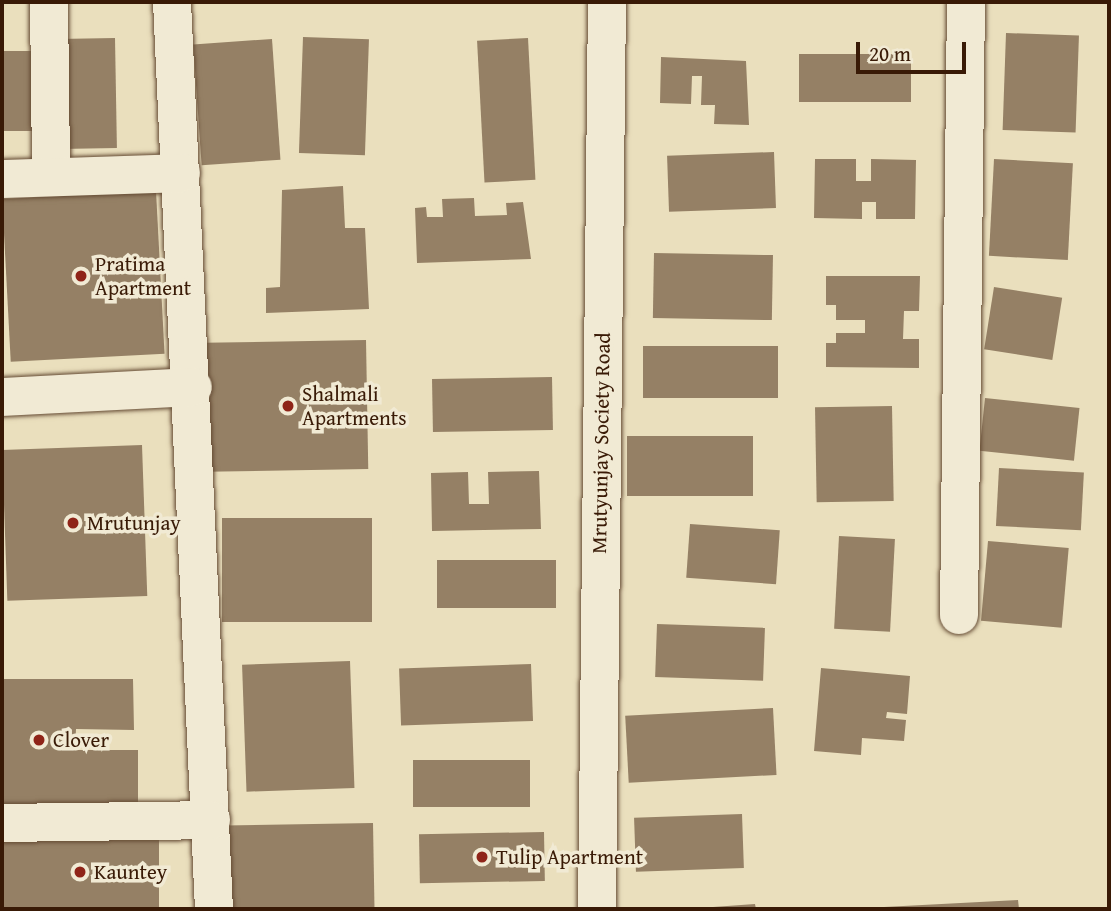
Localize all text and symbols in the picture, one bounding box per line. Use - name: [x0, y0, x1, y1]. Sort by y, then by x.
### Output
- scale bar: [859, 28, 969, 72]
- text: 20 m: [869, 38, 911, 69]
- place label: Pratima Apartment: [95, 251, 191, 301]
- marker: Pratima Apartment: [73, 268, 89, 284]
- street label: Mrutyunjay Society Road: [586, 332, 616, 554]
- place label: Shalmali Apartments: [302, 381, 407, 431]
- marker: Shalmali Apartments: [280, 398, 296, 414]
- place label: Mrutunjay: [87, 510, 181, 536]
- marker: Mrutunjay: [65, 515, 81, 531]
- place label: Clover: [53, 727, 109, 753]
- marker: Clover: [31, 732, 47, 748]
- place label: Tulip Apartment: [496, 844, 643, 870]
- marker: Tulip Apartment: [474, 849, 490, 865]
- place label: Kauntey: [94, 859, 167, 885]
- marker: Kauntey: [72, 864, 88, 880]

